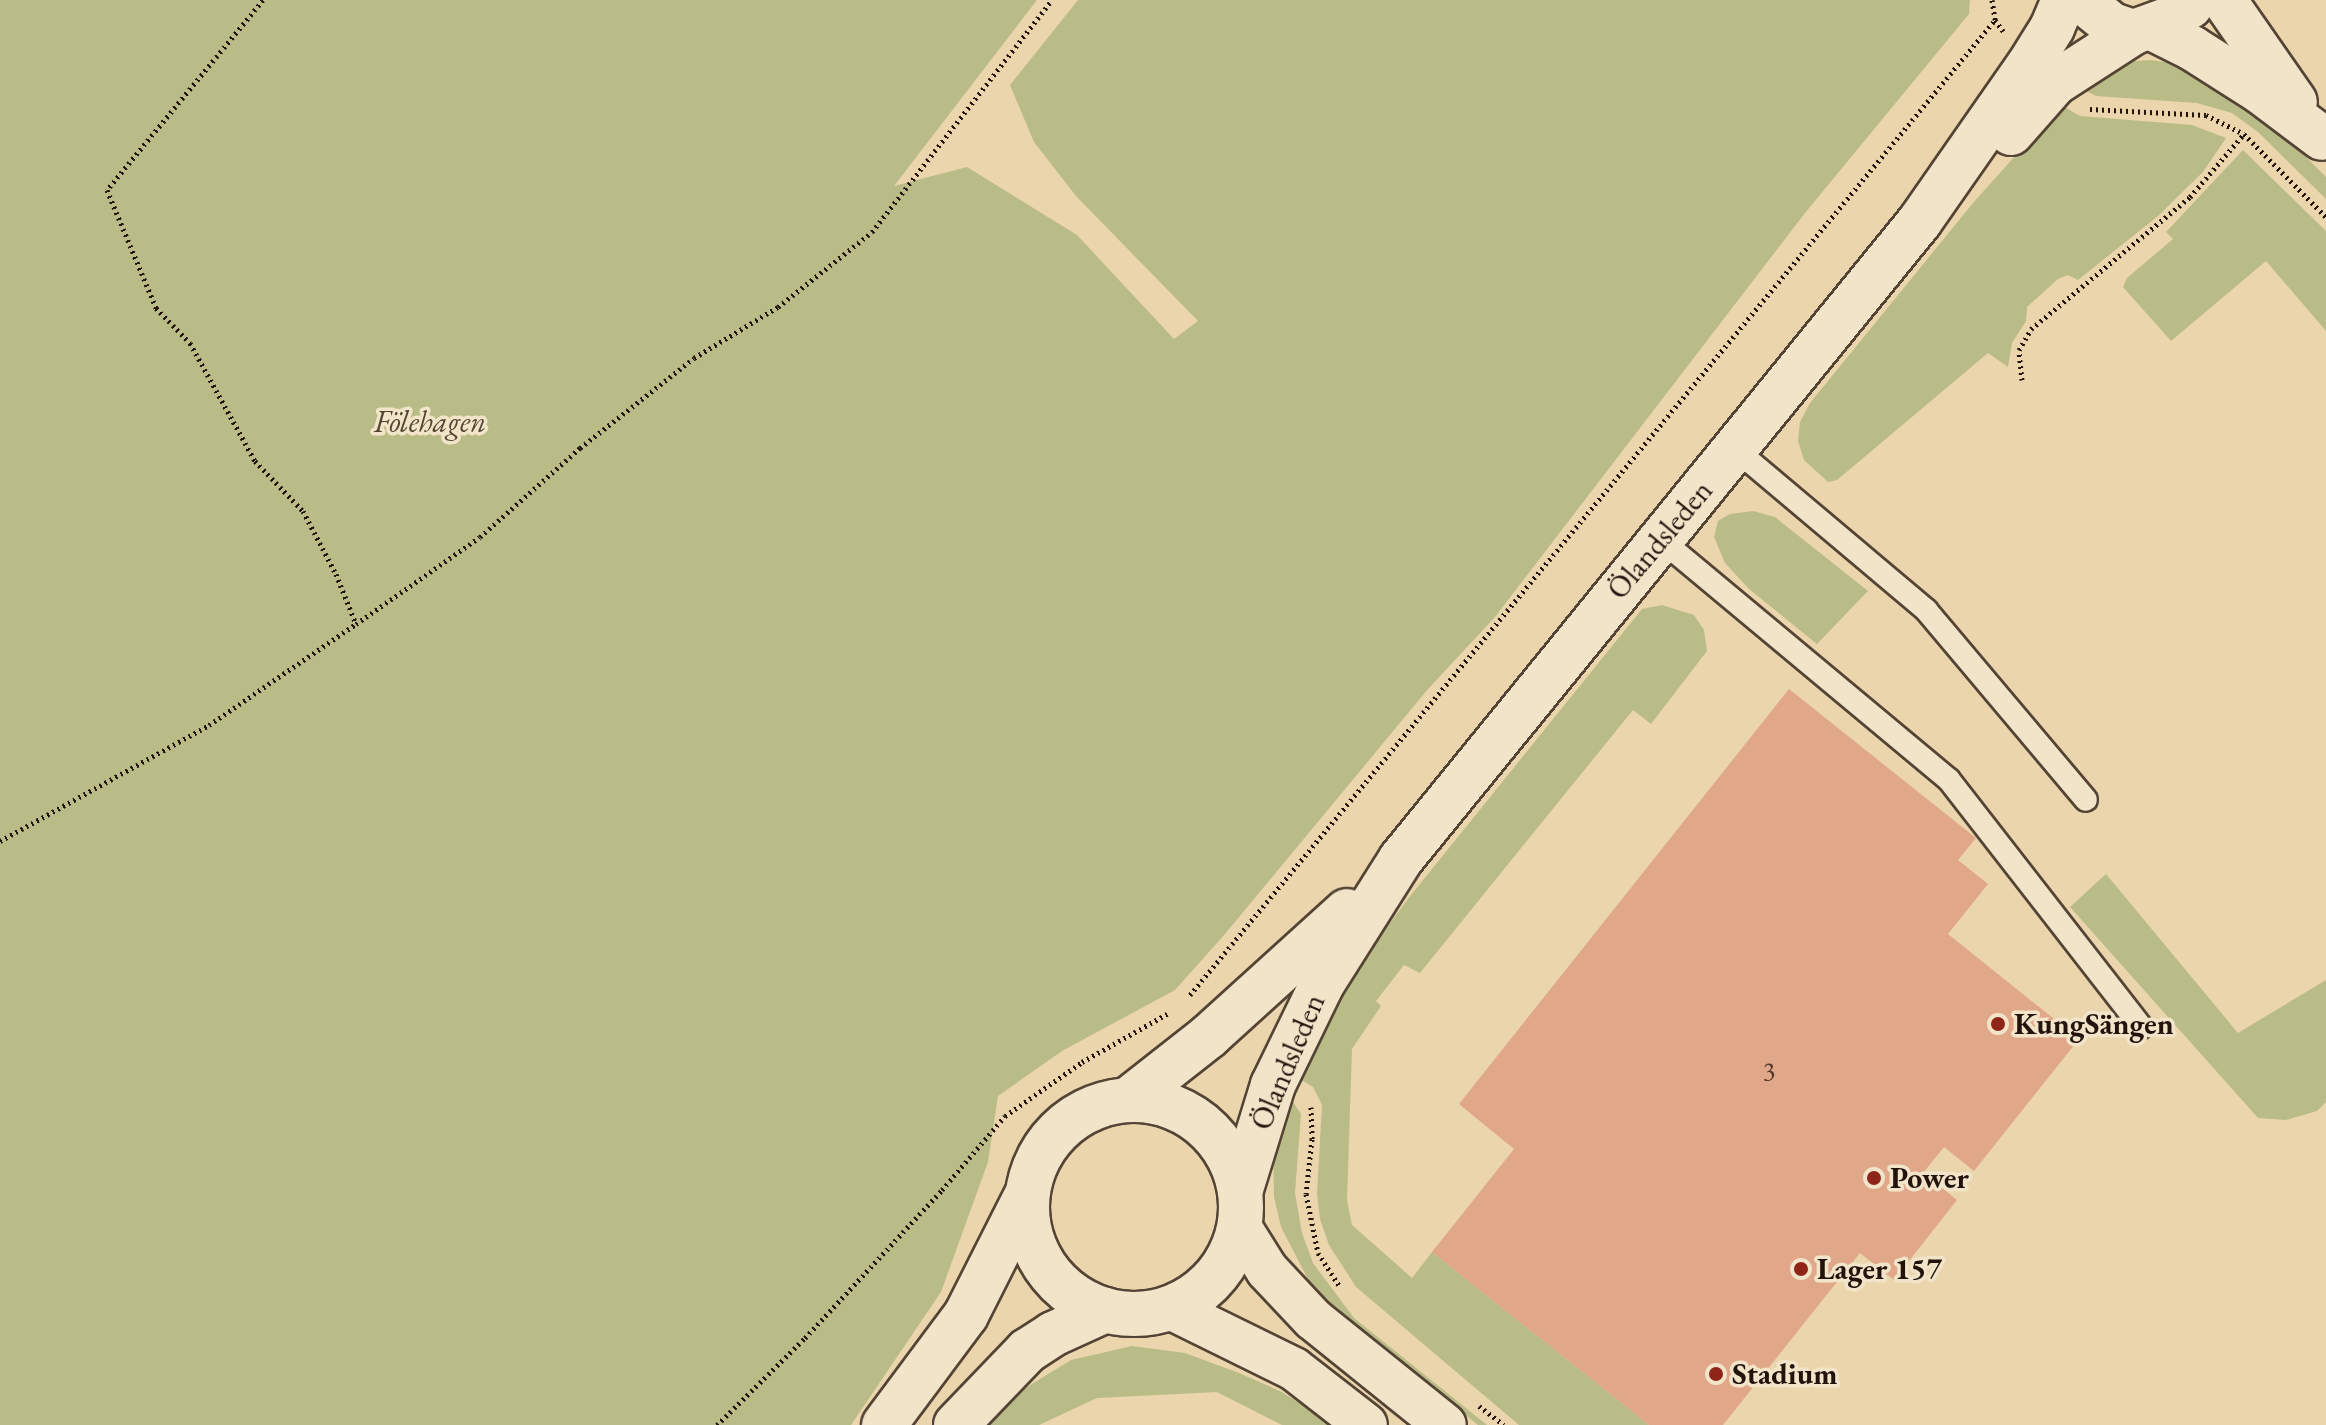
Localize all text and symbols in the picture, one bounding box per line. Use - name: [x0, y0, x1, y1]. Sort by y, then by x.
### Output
- park label: Fölehagen: [374, 404, 486, 440]
- street label: Ölandsleden: [1600, 473, 1720, 607]
- street label: Ölandsleden: [1243, 989, 1333, 1135]
- place label: KungSängen: [2014, 1006, 2174, 1042]
- marker: KungSängen: [1989, 1015, 2007, 1033]
- house number: 3: [1763, 1056, 1775, 1088]
- place label: Power: [1890, 1160, 1969, 1196]
- marker: Power: [1865, 1169, 1883, 1187]
- place label: Lager 157: [1817, 1251, 1942, 1287]
- marker: Lager 157: [1792, 1260, 1810, 1278]
- place label: Stadium: [1732, 1356, 1837, 1392]
- marker: Stadium: [1707, 1365, 1725, 1383]

